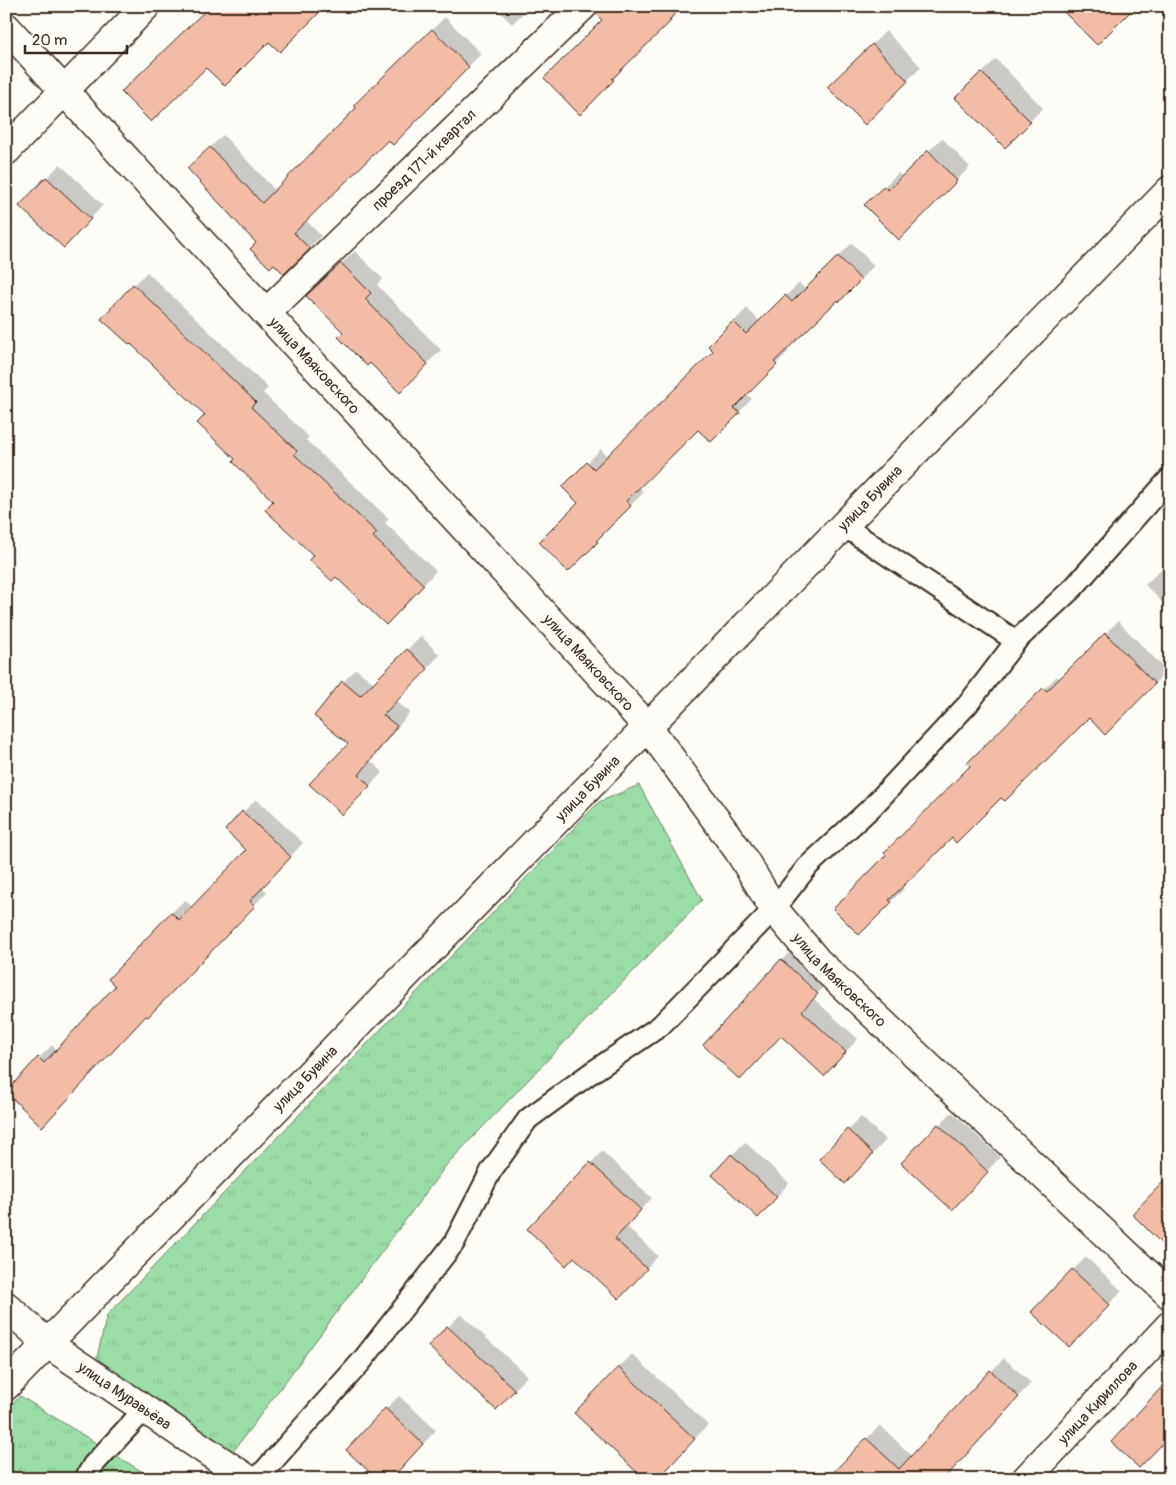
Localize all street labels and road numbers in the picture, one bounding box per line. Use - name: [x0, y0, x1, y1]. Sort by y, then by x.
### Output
- street label: проезд 171-й квартал: [368, 105, 481, 215]
- street label: улица Маяковского: [264, 313, 364, 418]
- street label: улица Бувина: [833, 461, 907, 536]
- street label: улица Маяковского: [538, 610, 638, 715]
- street label: улица Бувина: [551, 752, 624, 826]
- street label: улица Маяковского: [787, 929, 890, 1031]
- street label: улица Бувина: [269, 1042, 342, 1117]
- street label: улица Муравьёва: [73, 1357, 175, 1434]
- street label: улица Кириллова: [1054, 1357, 1142, 1449]

